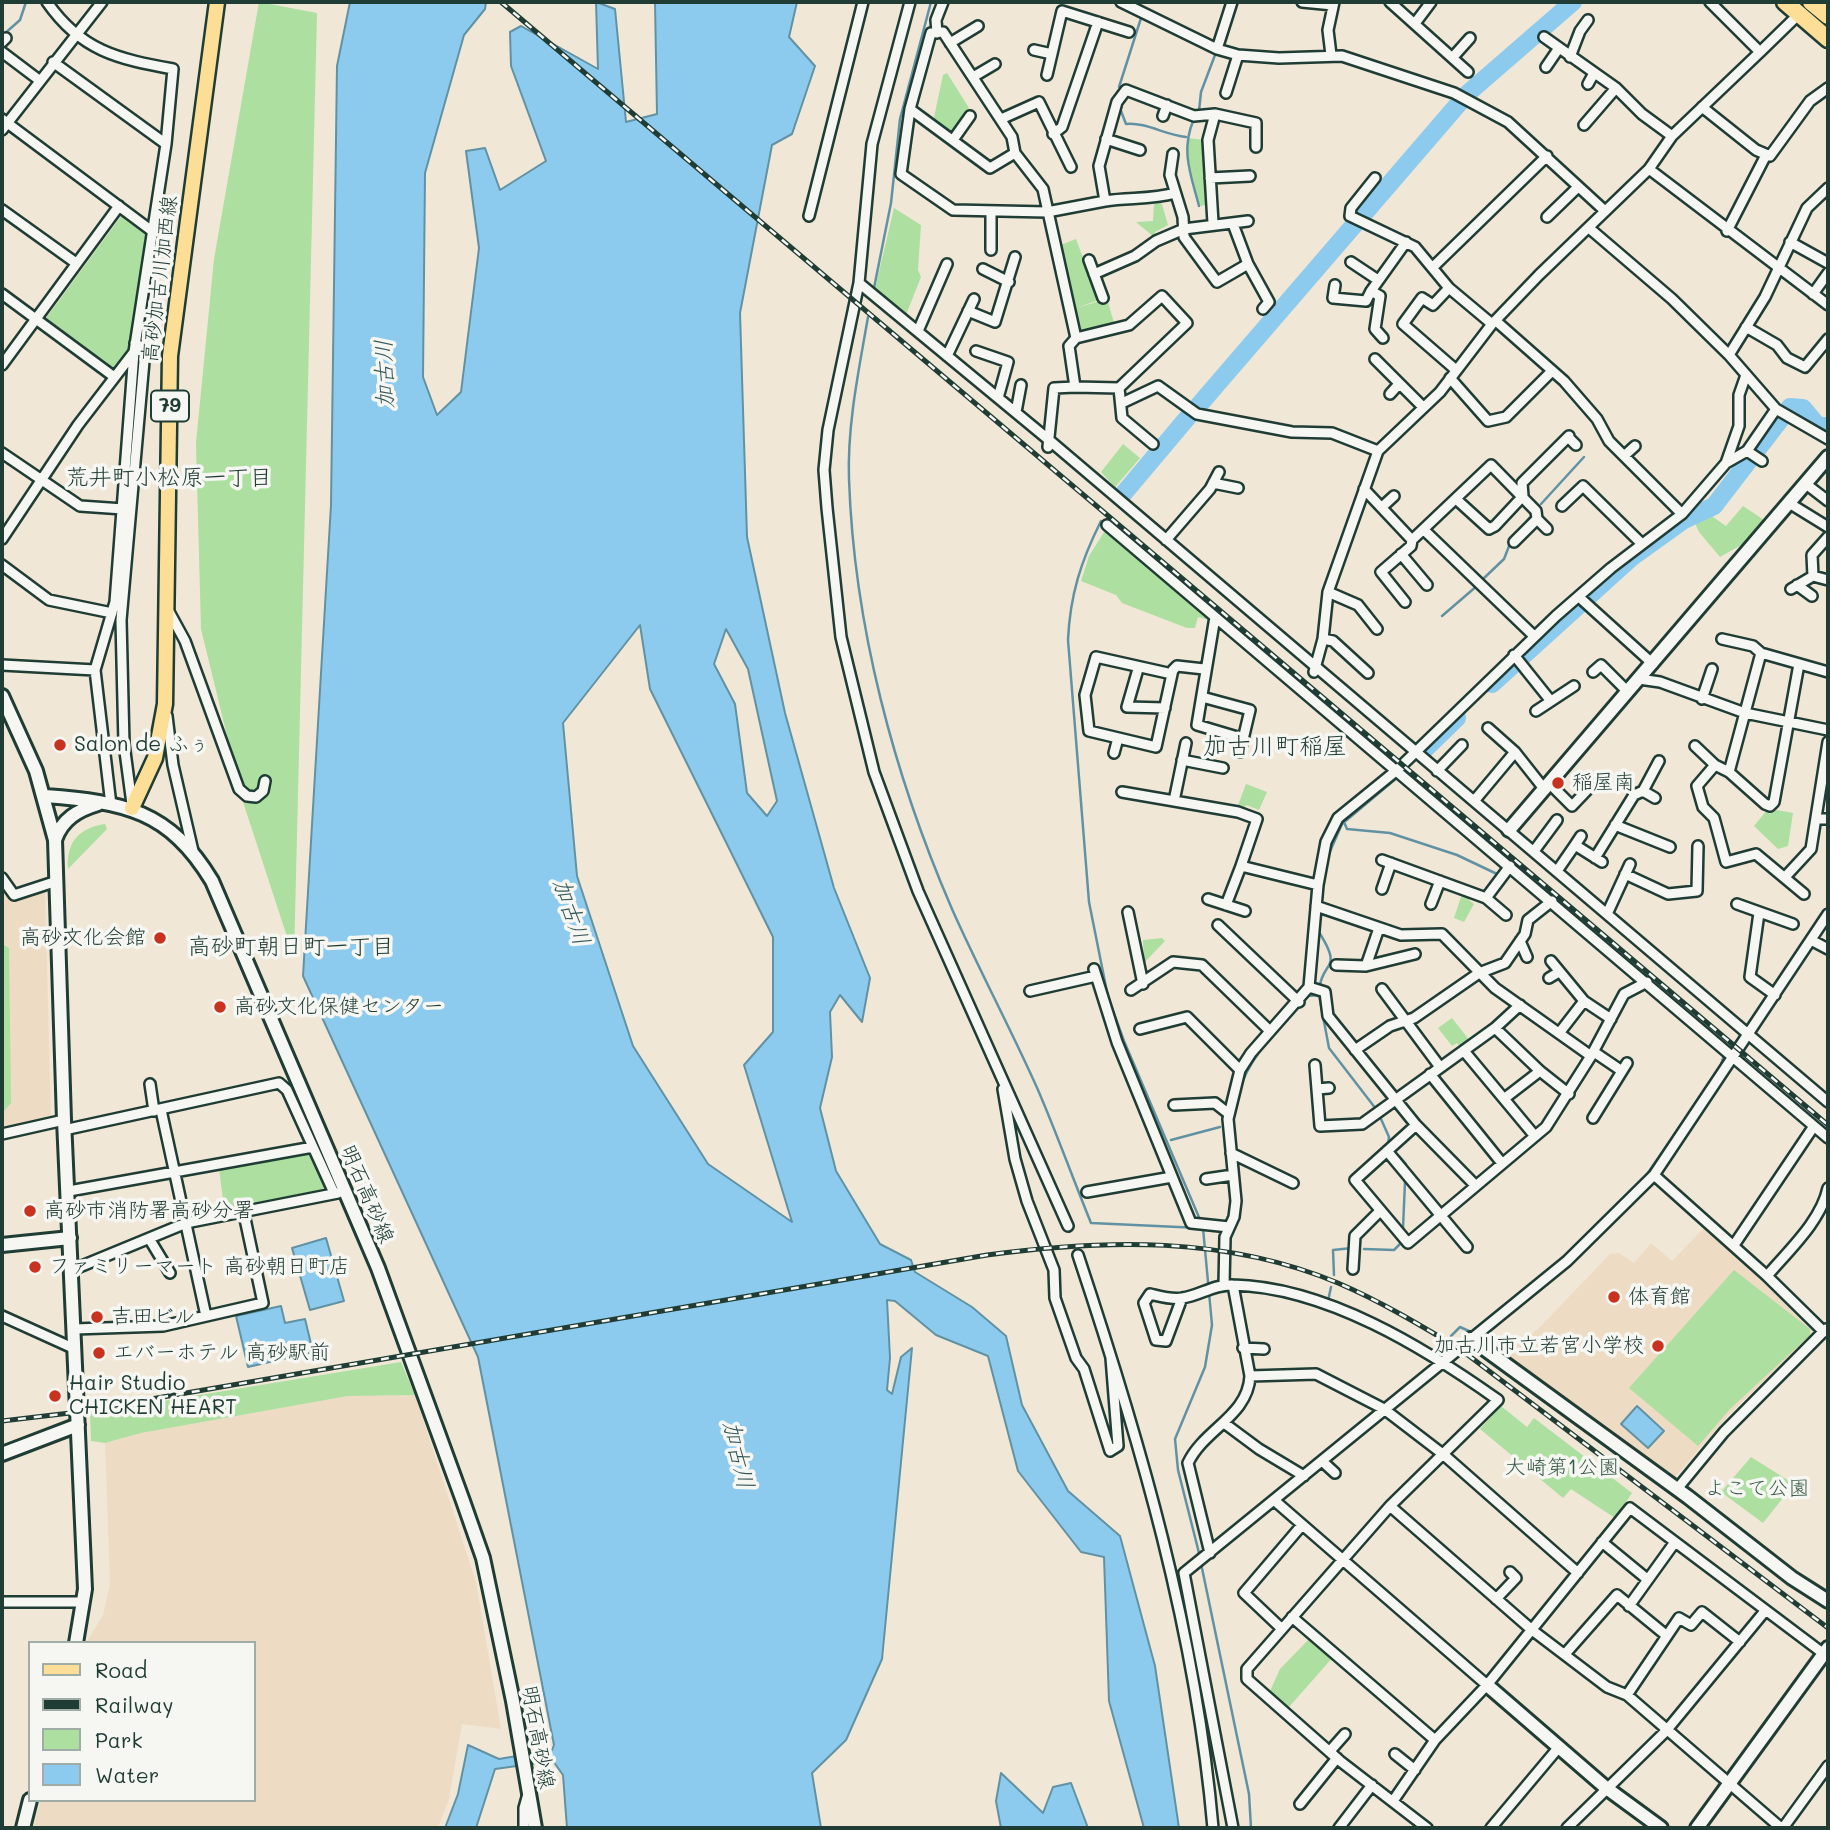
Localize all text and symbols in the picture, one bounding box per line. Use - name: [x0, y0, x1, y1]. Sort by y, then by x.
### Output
- street label: 高砂加古川加西線: [137, 194, 183, 364]
- water label: 加古川: [370, 339, 400, 409]
- road number: 79: [151, 390, 189, 422]
- district label: 荒井町小松原一丁目: [66, 464, 272, 492]
- place label: Salon de ふぅ: [74, 732, 210, 758]
- district label: 加古川町稲屋: [1203, 733, 1347, 761]
- marker: Salon de ふぅ: [52, 737, 68, 753]
- place label: 稲屋南: [1572, 770, 1635, 796]
- marker: 稲屋南: [1550, 775, 1566, 791]
- water label: 加古川: [547, 875, 595, 949]
- place label: 高砂文化会館: [20, 925, 146, 951]
- marker: 高砂文化会館: [152, 930, 168, 946]
- district label: 高砂町朝日町一丁目: [188, 933, 394, 961]
- place label: 高砂文化保健センター: [234, 994, 444, 1020]
- marker: 高砂文化保健センター: [212, 999, 228, 1015]
- street label: 明石高砂線: [335, 1141, 399, 1247]
- place label: 高砂市消防署高砂分署: [44, 1198, 254, 1224]
- marker: 高砂市消防署高砂分署: [22, 1203, 38, 1219]
- place label: ファミリーマート 高砂朝日町店: [49, 1254, 350, 1280]
- marker: ファミリーマート 高砂朝日町店: [27, 1259, 43, 1275]
- place label: 体育館: [1628, 1284, 1691, 1310]
- marker: 体育館: [1606, 1289, 1622, 1305]
- place label: 吉田ビル: [111, 1304, 195, 1330]
- marker: 吉田ビル: [89, 1309, 105, 1325]
- place label: 加古川市立若宮小学校: [1434, 1333, 1644, 1359]
- marker: 加古川市立若宮小学校: [1650, 1338, 1666, 1354]
- place label: エバーホテル 高砂駅前: [113, 1340, 330, 1366]
- marker: エバーホテル 高砂駅前: [91, 1345, 107, 1361]
- place label: Hair Studio CHICKEN HEART: [69, 1371, 237, 1421]
- marker: Hair Studio CHICKEN HEART: [47, 1388, 63, 1404]
- water label: 加古川: [717, 1418, 759, 1492]
- park label: 大崎第1公園: [1505, 1455, 1619, 1481]
- park label: よこて公園: [1705, 1476, 1809, 1502]
- legend: [28, 1641, 256, 1802]
- text: Road: [95, 1656, 147, 1683]
- street label: 明石高砂線: [516, 1683, 560, 1791]
- text: Railway: [95, 1691, 174, 1718]
- text: Park: [95, 1726, 143, 1753]
- text: Water: [95, 1761, 159, 1788]

